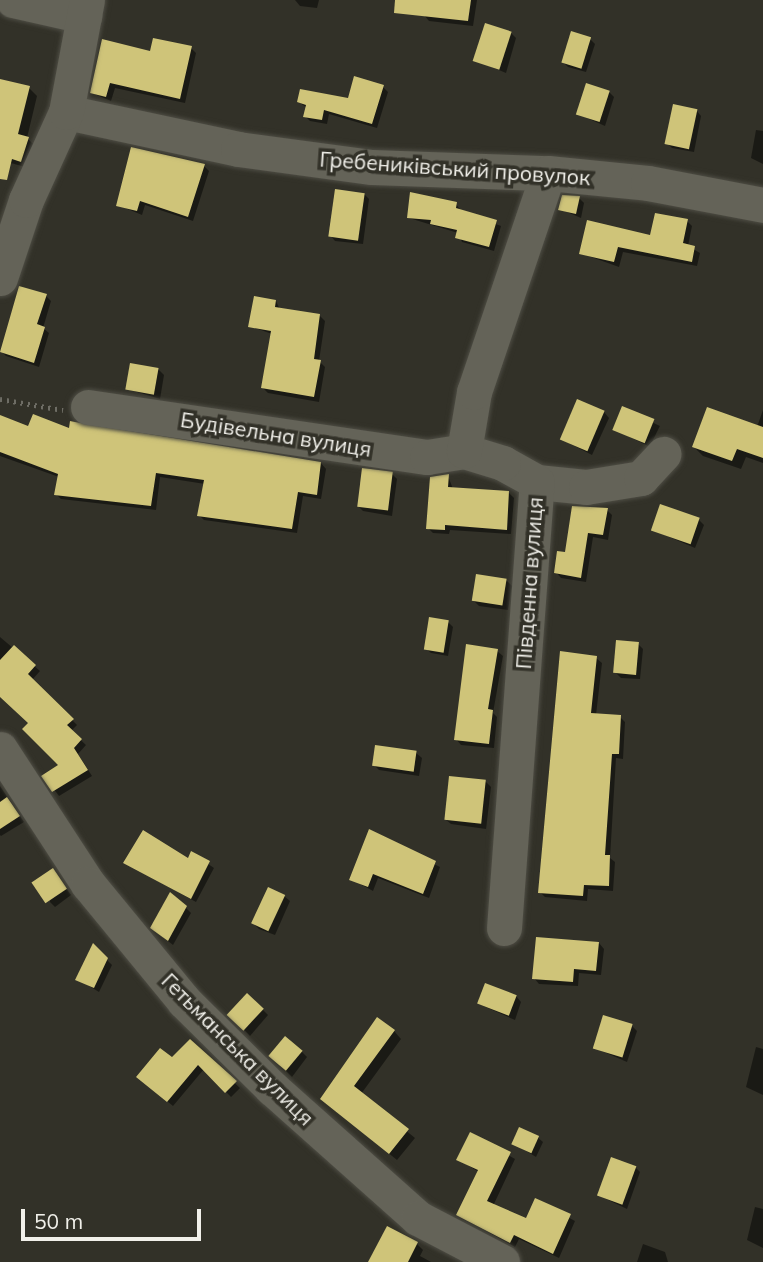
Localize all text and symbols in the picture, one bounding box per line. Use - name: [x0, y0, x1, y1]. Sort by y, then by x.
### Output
- street label: Гребениківський провулок: [319, 146, 591, 190]
- street label: Будівельна вулиця: [179, 406, 373, 462]
- street label: Південна вулиця: [510, 496, 548, 670]
- street label: Гетьманська вулиця: [157, 968, 319, 1130]
- scale bar: [24, 1196, 205, 1240]
- text: 50 m: [34, 1208, 83, 1234]

